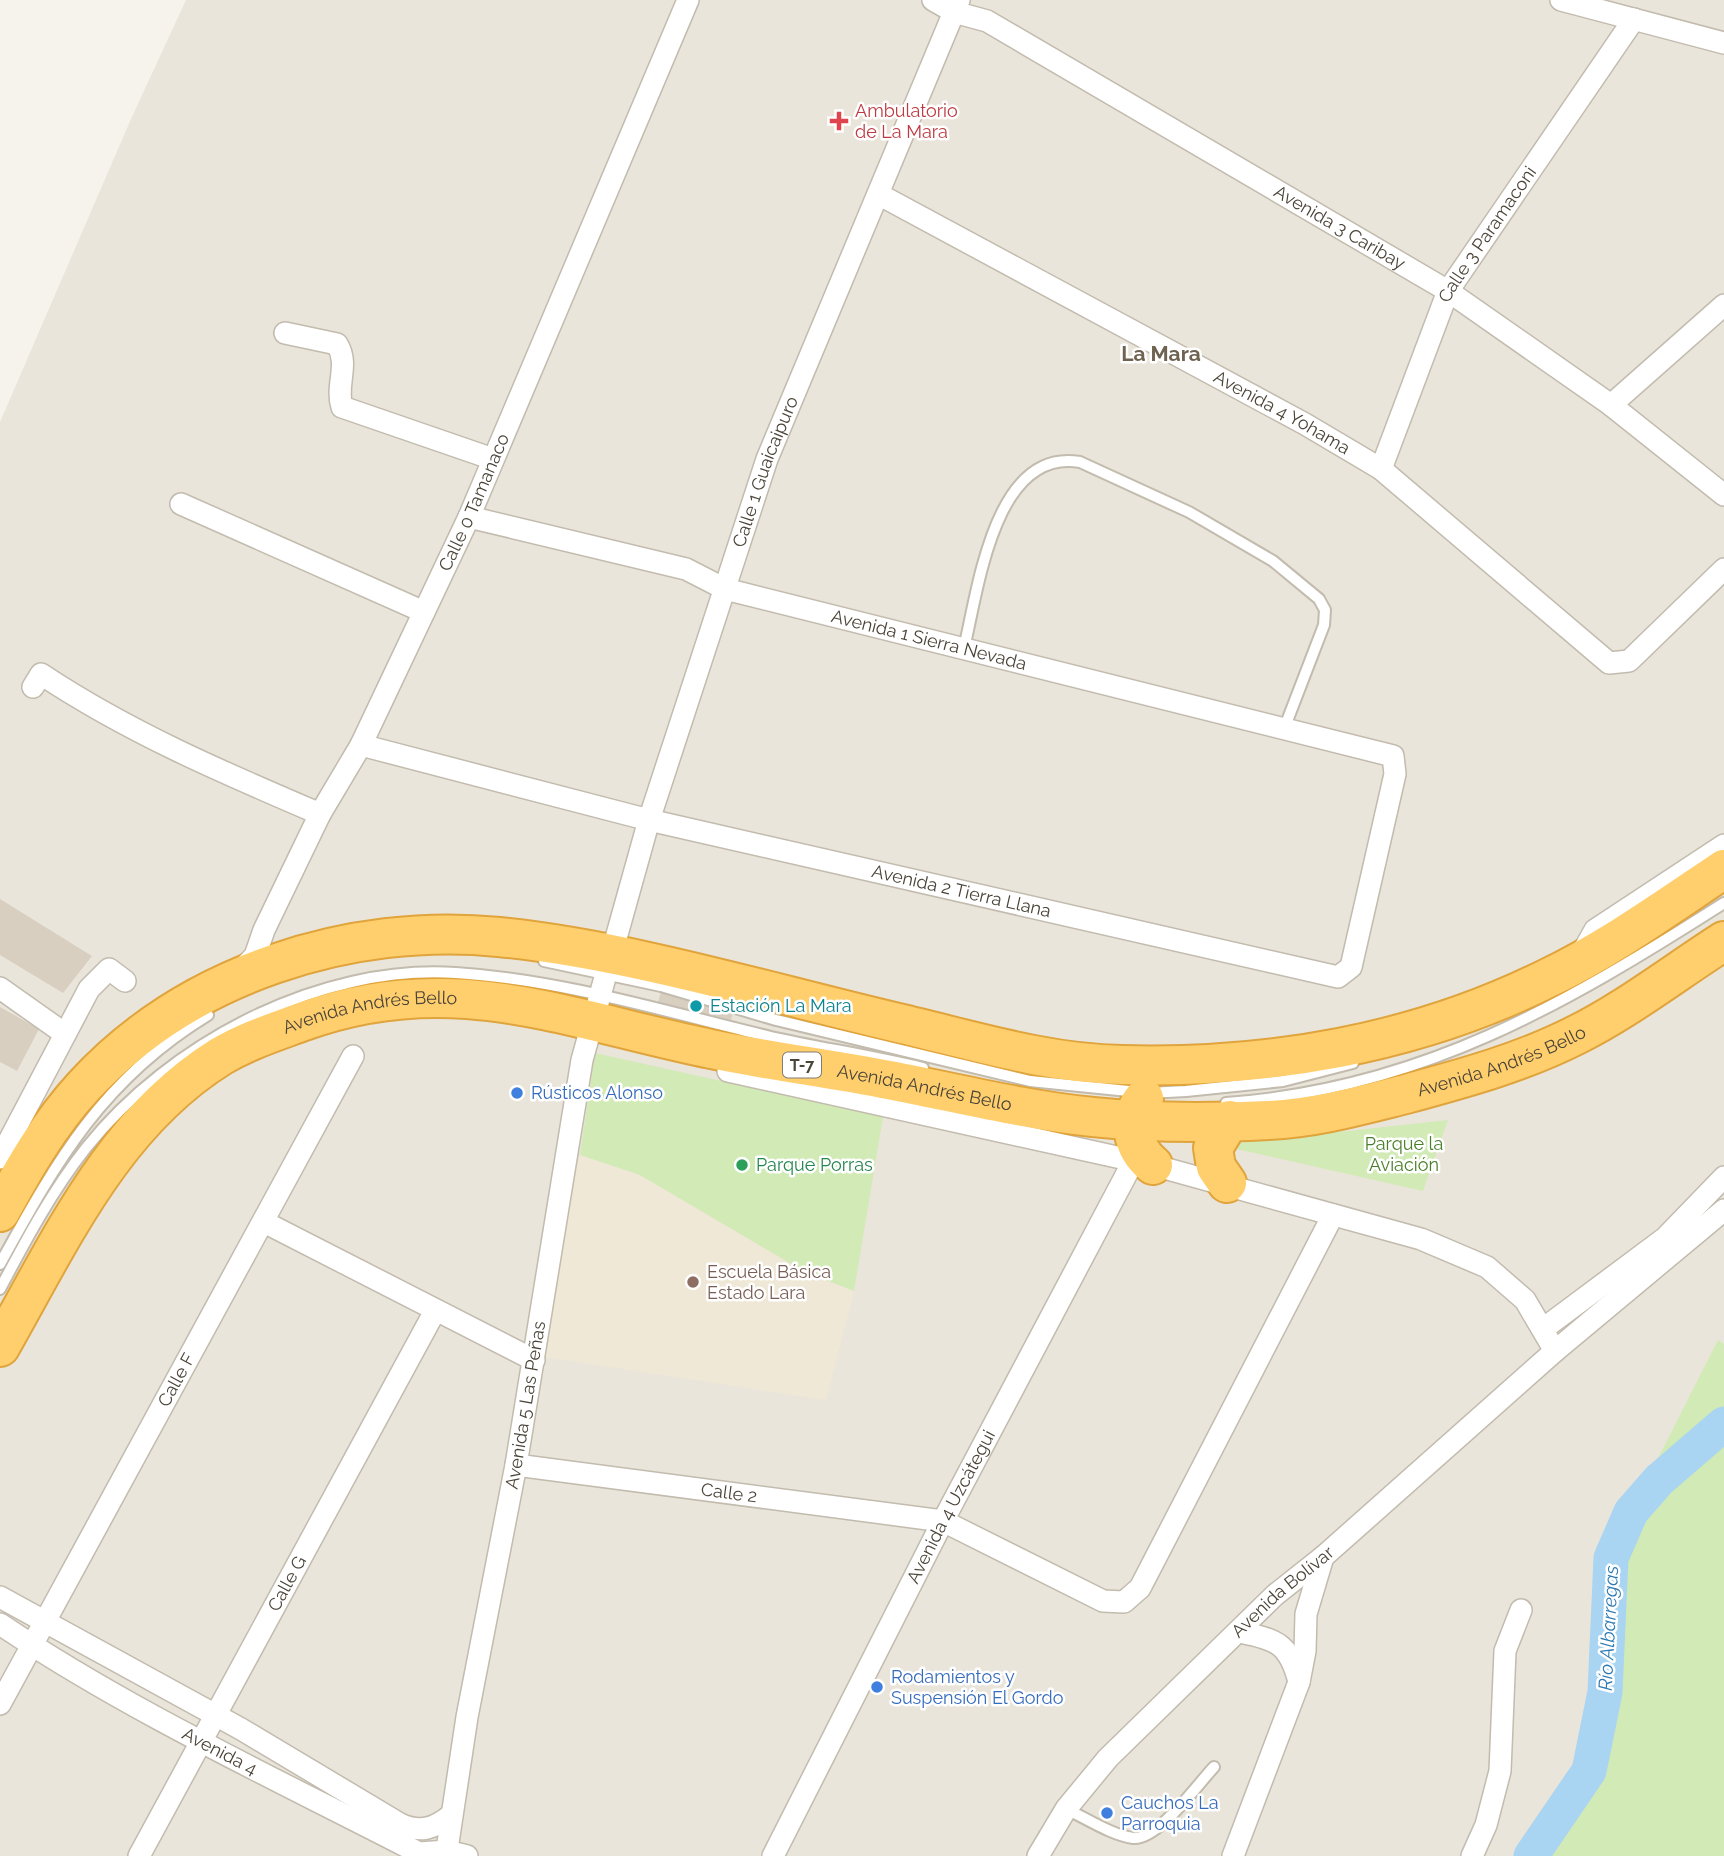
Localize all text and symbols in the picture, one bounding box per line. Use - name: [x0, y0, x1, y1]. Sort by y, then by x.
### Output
- place label: Ambulatorio de La Mara: [855, 100, 958, 142]
- marker: Ambulatorio de La Mara: [829, 111, 849, 131]
- street label: Calle 3 Paramaconi: [1434, 162, 1540, 305]
- street label: Avenida 3 Caribay: [1270, 180, 1409, 274]
- district label: La Mara: [1121, 341, 1201, 366]
- street label: Avenida 4 Yohama: [1210, 366, 1354, 458]
- street label: Calle 1 Guaicaipuro: [728, 393, 802, 550]
- street label: Calle 0 Tamanaco: [434, 430, 513, 574]
- street label: Avenida 1 Sierra Nevada: [829, 605, 1029, 674]
- street label: Avenida 2 Tierra Llana: [870, 860, 1053, 921]
- street label: Avenida Andrés Bello: [280, 987, 458, 1038]
- place label: Estación La Mara: [710, 995, 852, 1016]
- marker: Estación La Mara: [688, 998, 704, 1014]
- street label: Avenida Andrés Bello: [1415, 1021, 1589, 1100]
- road number: T-7: [783, 1052, 821, 1078]
- street label: Avenida Andrés Bello: [836, 1060, 1014, 1115]
- place label: Rústicos Alonso: [531, 1082, 663, 1103]
- marker: Rústicos Alonso: [509, 1085, 525, 1101]
- park label: Parque la Aviación: [1365, 1133, 1443, 1175]
- place label: Parque Porras: [756, 1154, 873, 1175]
- marker: Parque Porras: [734, 1157, 750, 1173]
- place label: Escuela Básica Estado Lara: [707, 1261, 831, 1303]
- marker: Escuela Básica Estado Lara: [685, 1274, 701, 1290]
- street label: Avenida 5 Las Peñas: [501, 1319, 549, 1491]
- street label: Calle F: [153, 1349, 199, 1410]
- street label: Avenida 4 Uzcátegui: [902, 1426, 999, 1587]
- street label: Calle 2: [700, 1478, 759, 1507]
- street label: Avenida Bolívar: [1227, 1541, 1338, 1642]
- street label: Calle G: [263, 1552, 310, 1615]
- water label: Río Albarregas: [1594, 1565, 1622, 1691]
- place label: Rodamientos y Suspensión El Gordo: [891, 1666, 1064, 1708]
- marker: Rodamientos y Suspensión El Gordo: [869, 1679, 885, 1695]
- street label: Avenida 4: [179, 1723, 261, 1779]
- place label: Cauchos La Parroquia: [1121, 1792, 1219, 1834]
- marker: Cauchos La Parroquia: [1099, 1805, 1115, 1821]

